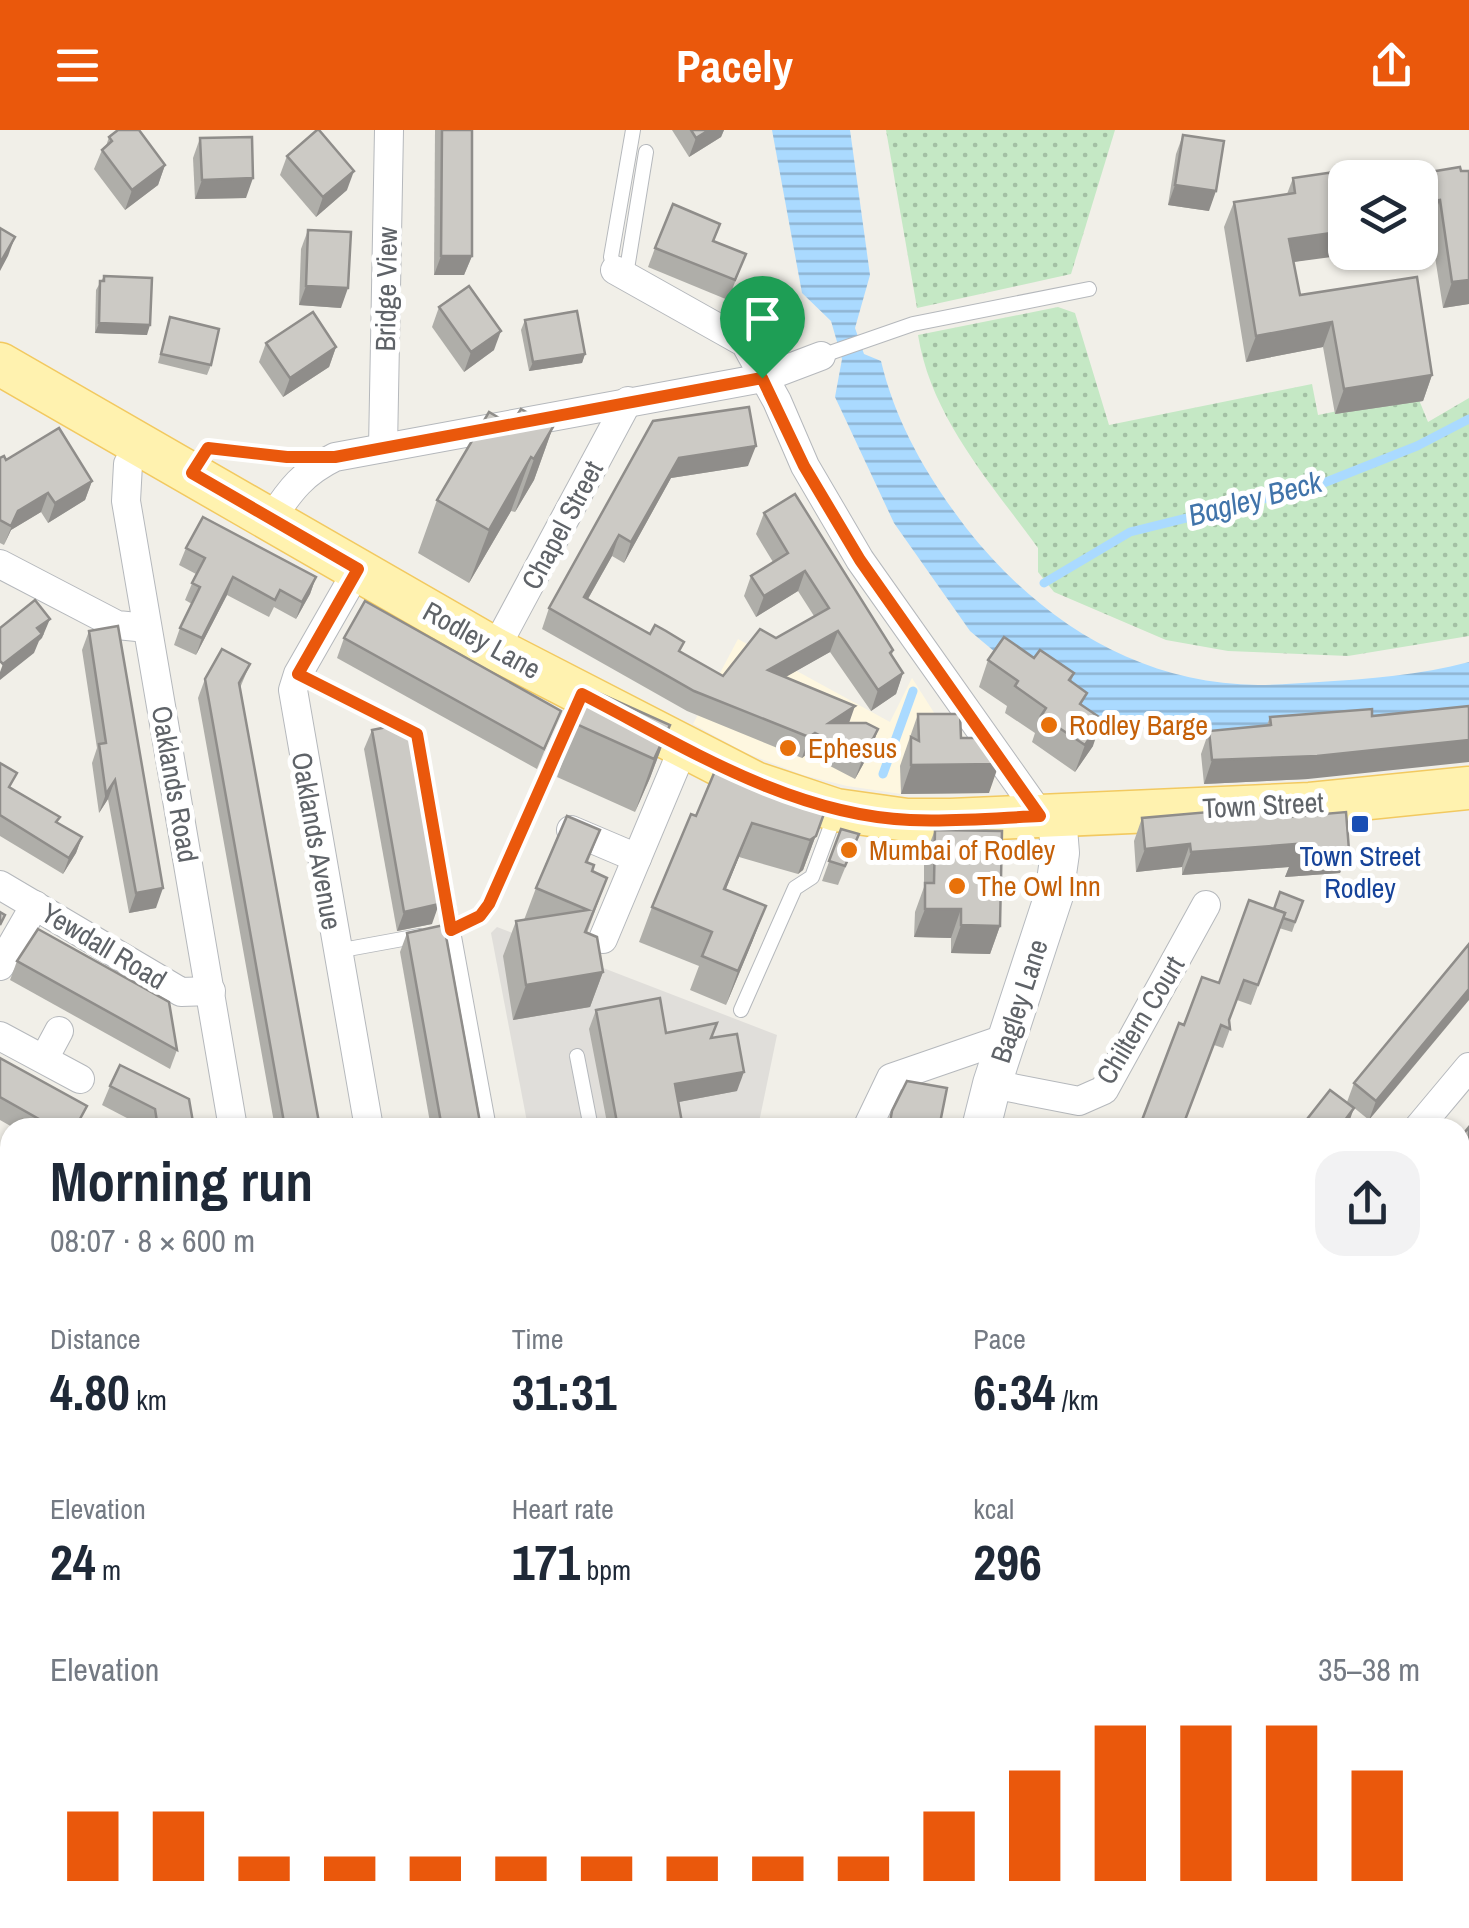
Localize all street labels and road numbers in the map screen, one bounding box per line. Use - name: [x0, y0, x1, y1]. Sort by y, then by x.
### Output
- street label: Bridge View: [366, 226, 406, 352]
- street label: Chapel Street: [512, 454, 612, 596]
- street label: Rodley Lane: [416, 592, 548, 688]
- street label: Oaklands Road: [143, 703, 207, 865]
- street label: Oaklands Avenue: [283, 749, 351, 933]
- street label: Town Street: [1201, 783, 1325, 827]
- street label: Yewdall Road: [34, 894, 174, 998]
- street label: Bagley Lane: [981, 934, 1057, 1068]
- street label: Chiltern Court: [1087, 949, 1193, 1091]

